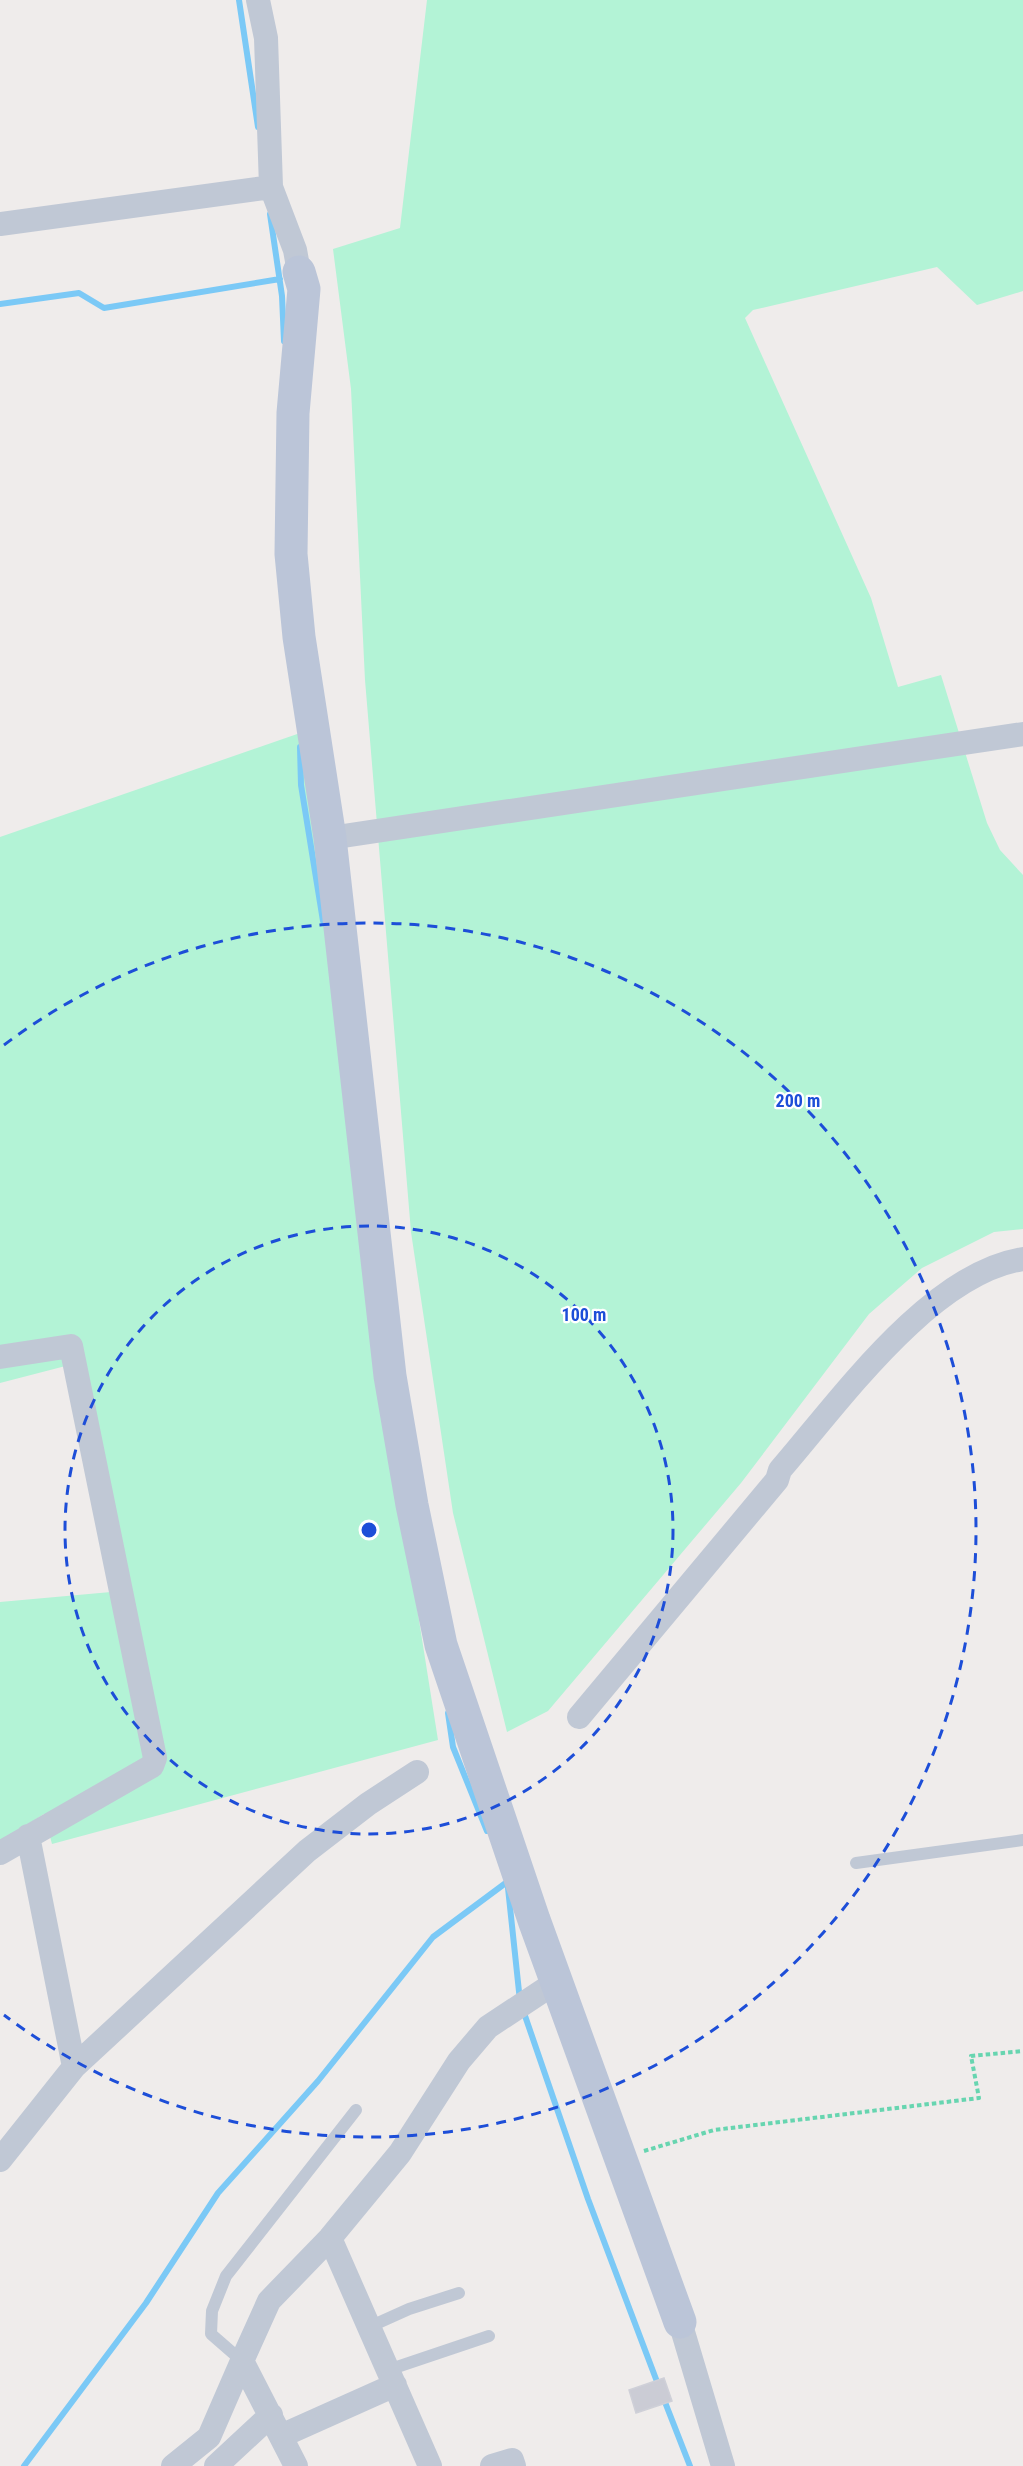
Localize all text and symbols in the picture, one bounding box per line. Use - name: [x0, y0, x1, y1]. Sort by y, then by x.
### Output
- text: 200 m: [776, 1090, 820, 1111]
- text: 100 m: [562, 1304, 606, 1325]
- centre of rings: [359, 1520, 379, 1540]

